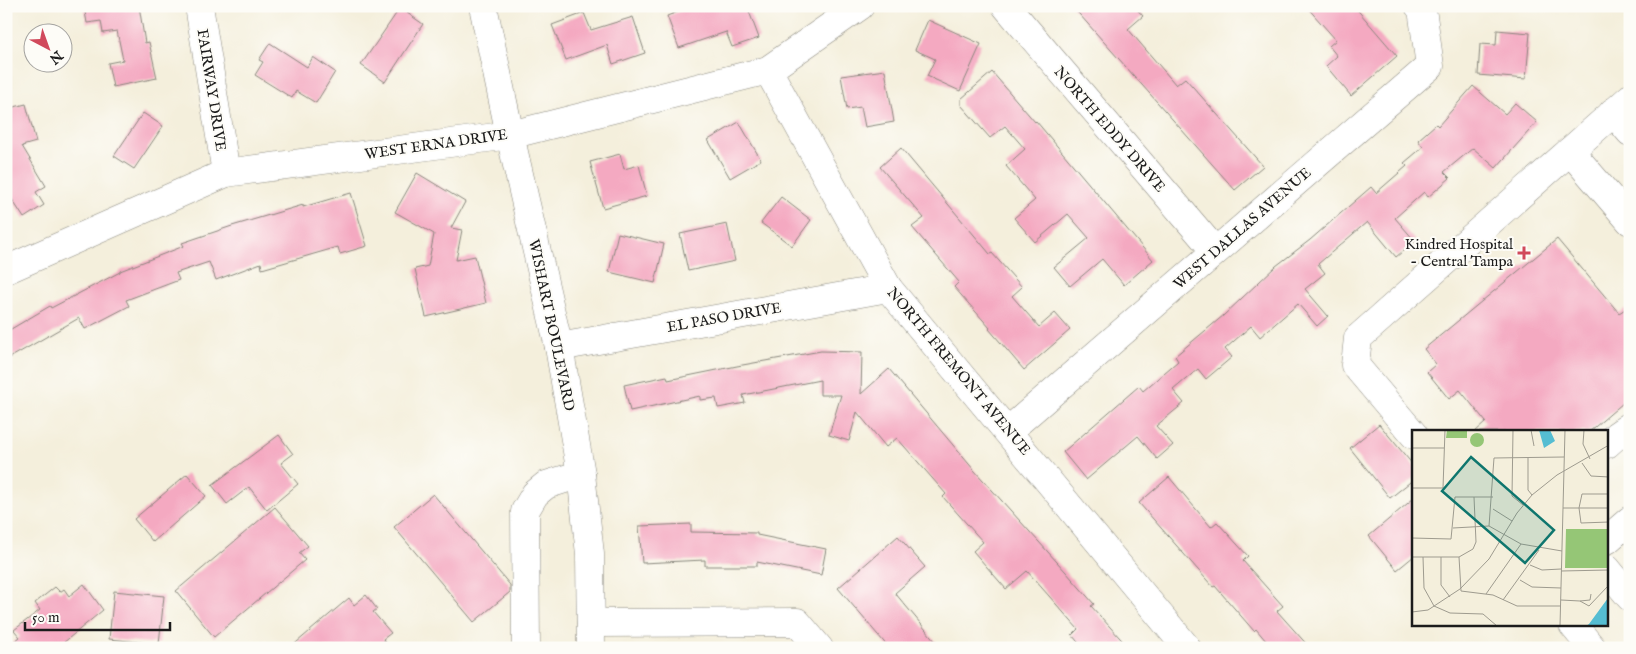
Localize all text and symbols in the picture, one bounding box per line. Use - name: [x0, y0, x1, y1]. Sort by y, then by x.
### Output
- north arrow: [22, 22, 72, 72]
- street label: FAIRWAY DRIVE: [192, 28, 231, 152]
- text: N: [45, 46, 67, 68]
- street label: NORTH EDDY DRIVE: [1050, 63, 1169, 196]
- street label: WEST ERNA DRIVE: [363, 125, 509, 164]
- street label: WEST DALLAS AVENUE: [1169, 163, 1315, 293]
- place label: Kindred Hospital - Central Tampa: [1405, 235, 1514, 271]
- street label: WISHART BOULEVARD: [524, 237, 579, 413]
- marker: Kindred Hospital - Central Tampa: [1517, 246, 1531, 260]
- street label: NORTH FREMONT AVENUE: [883, 283, 1035, 459]
- street label: EL PASO DRIVE: [665, 298, 783, 337]
- inset map: [1412, 430, 1608, 626]
- scale bar: [25, 599, 170, 631]
- text: 50 m: [32, 608, 60, 627]

